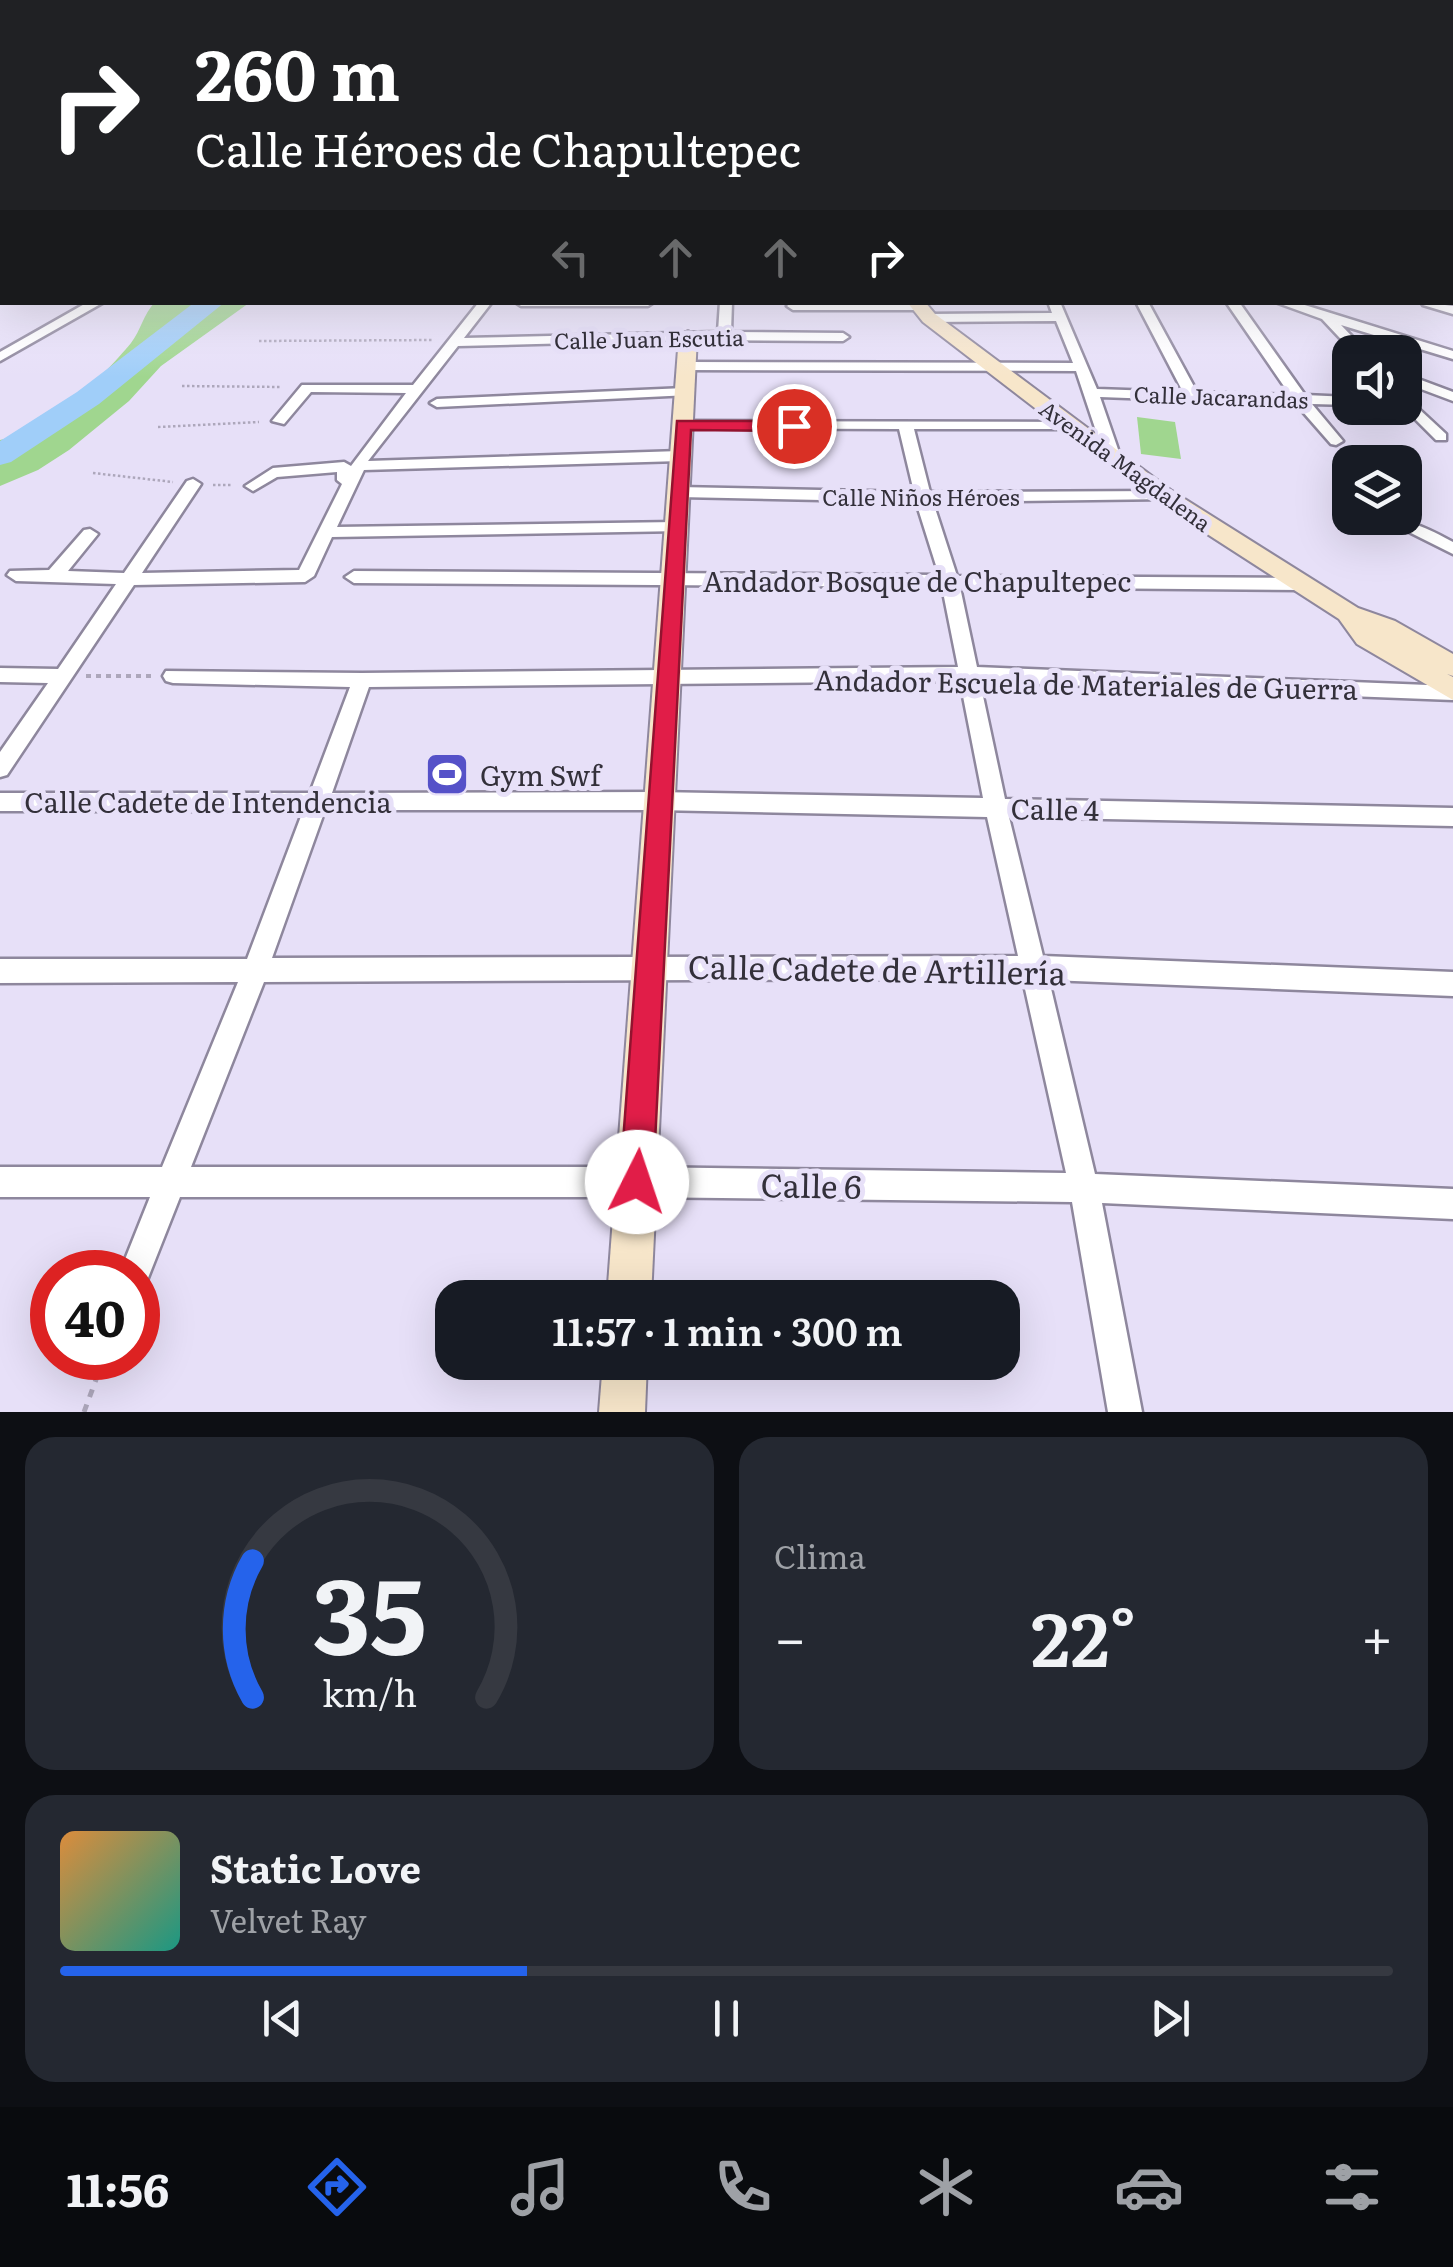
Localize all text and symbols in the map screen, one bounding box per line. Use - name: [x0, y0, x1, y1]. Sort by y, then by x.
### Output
- text: 260 m: [195, 19, 400, 123]
- icon: right: [30, 40, 160, 170]
- text: Calle Héroes de Chapultepec: [195, 114, 801, 181]
- icon: left: [543, 230, 598, 285]
- icon: ahead: [648, 230, 703, 285]
- icon: ahead: [753, 230, 808, 285]
- icon: right: [858, 230, 913, 285]
- street label: Calle Juan Escutia: [554, 320, 744, 356]
- map controls: [1332, 335, 1422, 535]
- button: sound: [1332, 335, 1422, 425]
- street label: Calle Jacarandas: [1133, 376, 1309, 416]
- pin: [752, 384, 837, 469]
- street label: Avenida Magdalena: [1033, 391, 1219, 539]
- icon: arrive: [767, 399, 822, 454]
- button: layers: [1332, 445, 1422, 535]
- street label: Calle Niños Héroes: [822, 480, 1020, 513]
- street label: Andador Bosque de Chapultepec: [703, 559, 1131, 601]
- street label: Andador Escuela de Materiales de Guerra: [814, 657, 1358, 709]
- sports icon: Gym Swf: [424, 751, 470, 797]
- place label: Gym Swf: [480, 753, 603, 795]
- street label: Calle Cadete de Intendencia: [24, 780, 392, 822]
- street label: Calle 4: [1010, 786, 1100, 830]
- street label: Calle Cadete de Artillería: [688, 941, 1067, 995]
- position arrow: [585, 1130, 689, 1234]
- street label: Calle 6: [760, 1159, 862, 1209]
- speed limit sign: 40: [30, 1250, 160, 1380]
- text: 11:57 · 1 min · 300 m: [552, 1301, 903, 1358]
- text: Clima: [774, 1531, 866, 1579]
- text: 35: [312, 1533, 427, 1687]
- text: 22°: [1031, 1579, 1136, 1690]
- text: −: [774, 1594, 806, 1676]
- text: +: [1361, 1594, 1393, 1676]
- text: km/h: [322, 1665, 417, 1718]
- text: Static Love: [210, 1838, 421, 1895]
- text: Velvet Ray: [210, 1895, 366, 1943]
- icon: previous: [255, 1991, 310, 2046]
- icon: pause: [699, 1991, 754, 2046]
- icon: next: [1143, 1991, 1198, 2046]
- icon: directions: [302, 2152, 372, 2222]
- icon: music: [505, 2152, 575, 2222]
- icon: phone: [708, 2152, 778, 2222]
- icon: climate: [911, 2152, 981, 2222]
- icon: car: [1114, 2152, 1184, 2222]
- icon: filters: [1317, 2152, 1387, 2222]
- text: 11:56: [66, 2154, 169, 2221]

